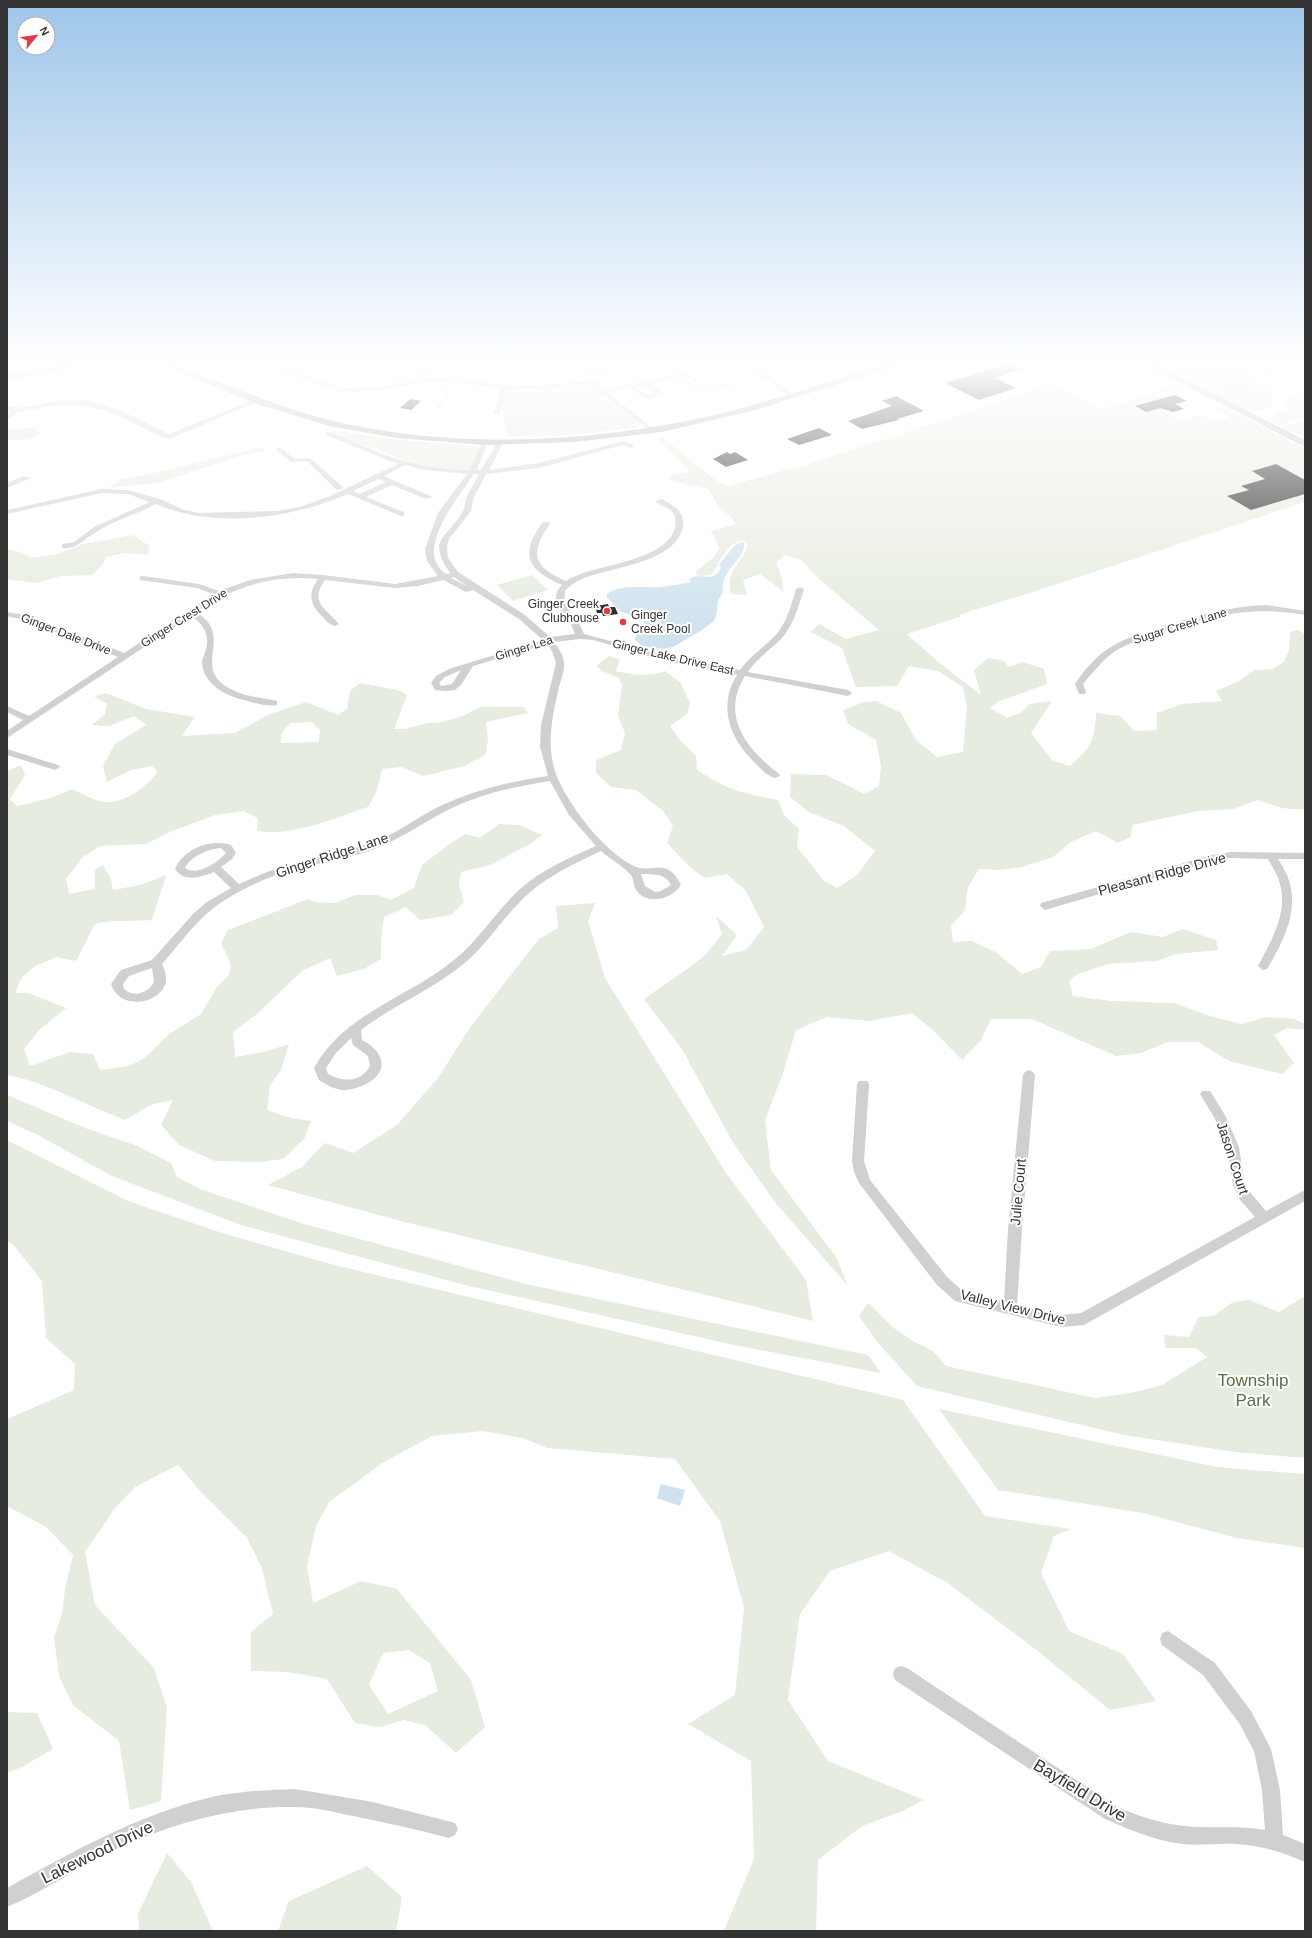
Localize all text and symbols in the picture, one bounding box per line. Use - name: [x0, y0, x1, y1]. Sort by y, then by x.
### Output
- north arrow: [16, 16, 56, 56]
- text: N: [38, 25, 52, 38]
- street label: Ginger Crest Drive: [138, 586, 230, 650]
- place label: Ginger Creek Clubhouse: [528, 597, 600, 625]
- street label: Sugar Creek Lane: [1131, 605, 1229, 647]
- marker: Ginger Creek Clubhouse: [602, 606, 612, 616]
- place label: Ginger Creek Pool: [631, 608, 690, 636]
- street label: Ginger Dale Drive: [19, 610, 113, 658]
- marker: Ginger Creek Pool: [618, 617, 628, 627]
- street label: Ginger Lea: [494, 633, 555, 663]
- street label: Ginger Lake Drive East: [611, 636, 736, 678]
- street label: Ginger Ridge Lane: [274, 829, 391, 881]
- street label: Pleasant Ridge Drive: [1096, 849, 1228, 899]
- street label: Jason Court: [1214, 1120, 1252, 1196]
- street label: Julie Court: [1007, 1158, 1029, 1226]
- street label: Valley View Drive: [959, 1286, 1067, 1328]
- park label: Township Park: [1218, 1371, 1288, 1410]
- street label: Bayfield Drive: [1030, 1755, 1130, 1826]
- street label: Lakewood Drive: [38, 1817, 156, 1888]

